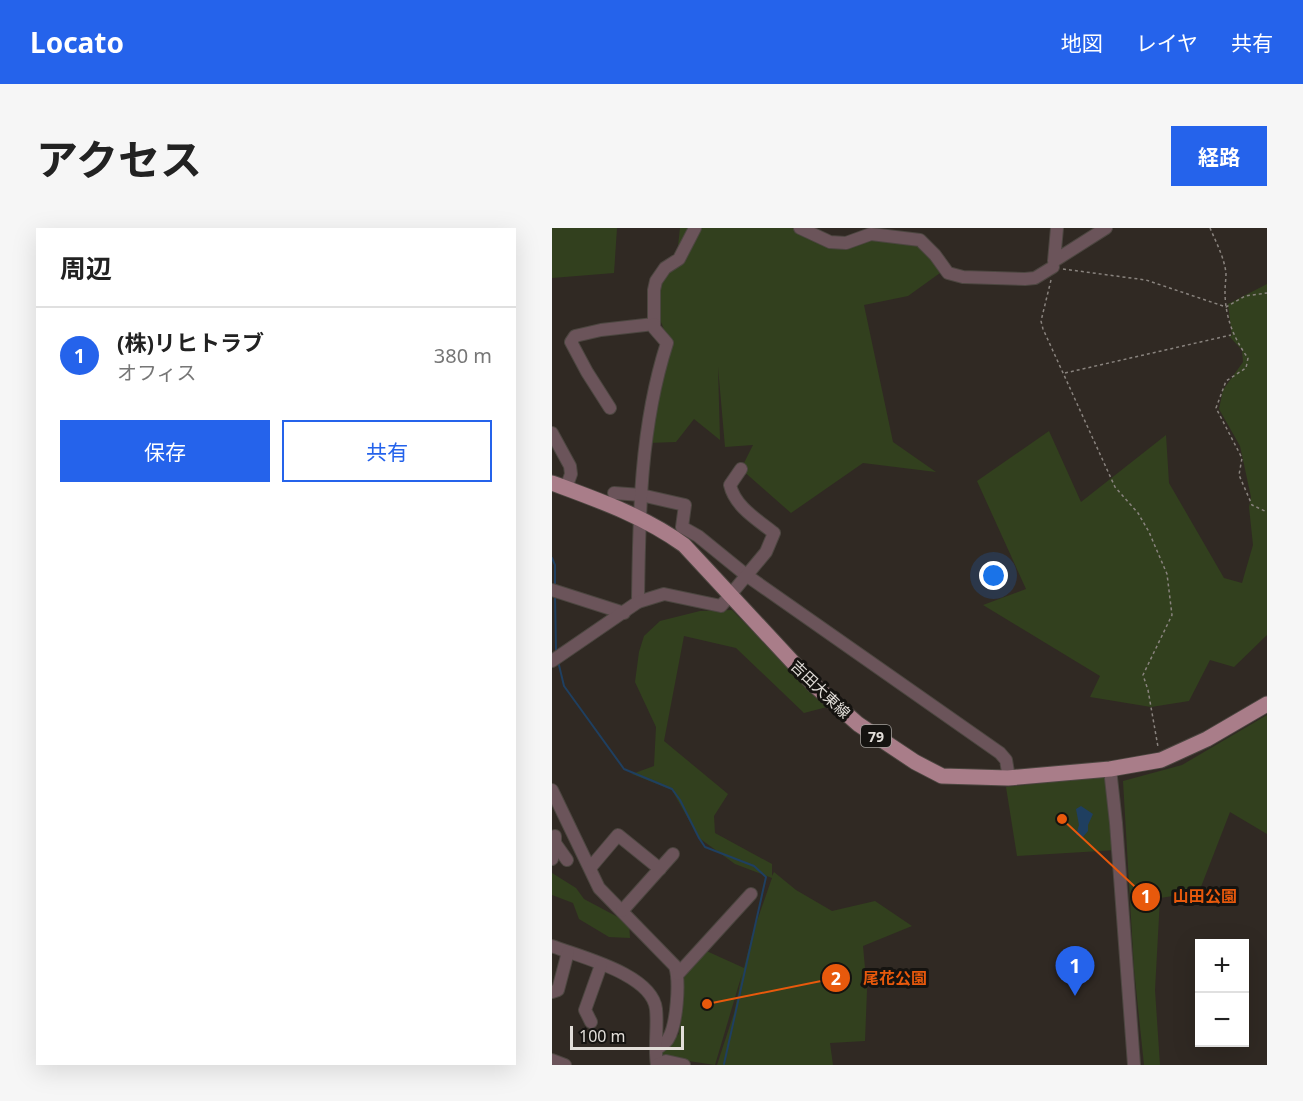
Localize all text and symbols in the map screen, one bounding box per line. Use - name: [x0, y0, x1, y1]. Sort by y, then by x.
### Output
- text: Locato: [30, 23, 124, 61]
- text: 地図: [1061, 29, 1103, 57]
- text: レイヤ: [1136, 29, 1198, 57]
- text: 共有: [1231, 29, 1273, 57]
- button: 経路: [1171, 126, 1267, 186]
- text: アクセス: [36, 130, 202, 187]
- text: 周辺: [60, 250, 112, 286]
- text: (株)リヒトラブ: [117, 327, 264, 357]
- text: 1: [74, 342, 85, 369]
- text: 380 m: [434, 342, 492, 369]
- text: オフィス: [117, 359, 197, 386]
- button: 保存: [60, 420, 270, 482]
- button: 共有: [282, 420, 492, 482]
- your location: [979, 561, 1008, 590]
- street label: 吉田大東線: [787, 656, 855, 722]
- road number: 79: [861, 725, 891, 747]
- callout: 山田公園: [1131, 880, 1249, 914]
- text: 1: [1141, 884, 1151, 908]
- text: 山田公園: [1173, 885, 1237, 907]
- map controls: [1195, 939, 1249, 1047]
- button: +: [1195, 939, 1249, 993]
- pin: 1: [1056, 946, 1094, 996]
- callout: 尾花公園: [821, 961, 939, 995]
- text: 2: [831, 966, 841, 990]
- text: 尾花公園: [863, 967, 927, 989]
- button: −: [1195, 993, 1249, 1047]
- scale bar: [570, 1023, 684, 1050]
- text: 100 m: [579, 1025, 626, 1047]

